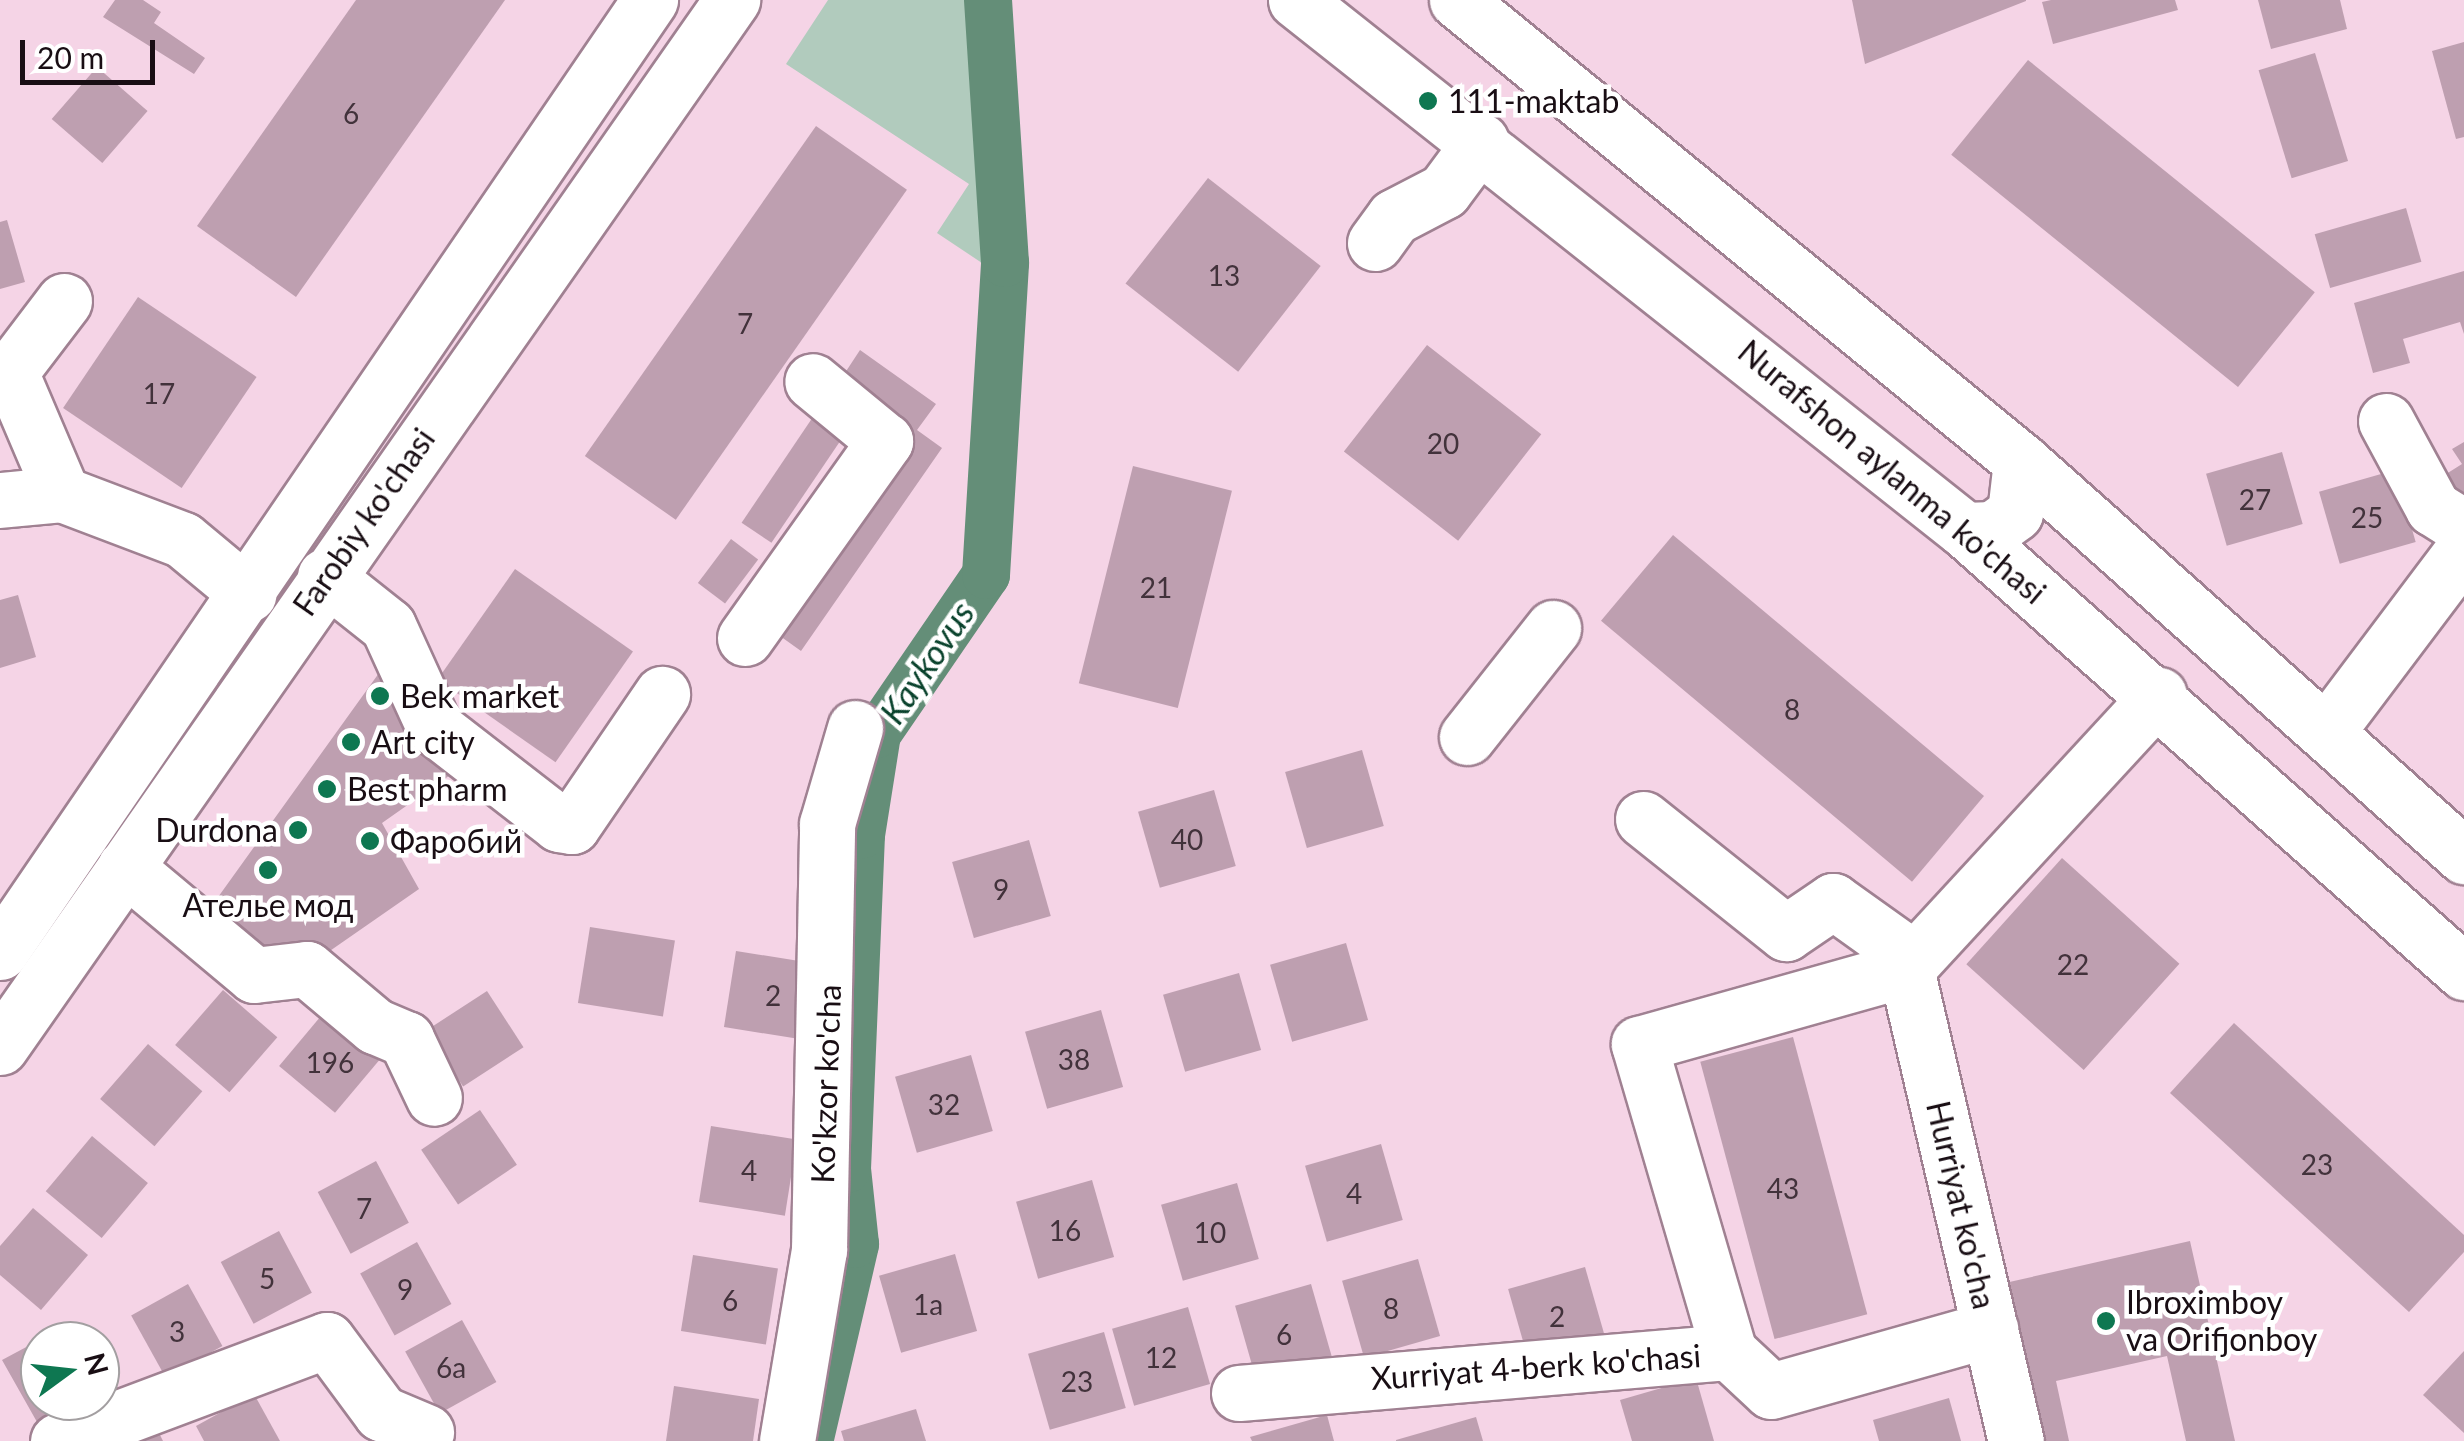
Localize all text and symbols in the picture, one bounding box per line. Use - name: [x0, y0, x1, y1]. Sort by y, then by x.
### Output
- scale bar: [25, 20, 160, 82]
- text: 20 m: [37, 39, 104, 75]
- place label: 111-maktab: [1448, 82, 1619, 120]
- marker: 111-maktab: [1417, 90, 1439, 112]
- house number: 6: [343, 96, 359, 130]
- house number: 13: [1208, 258, 1240, 292]
- house number: 7: [737, 306, 753, 340]
- street label: Nurafshon aylanma ko'chasi: [1731, 332, 2053, 612]
- house number: 17: [143, 376, 175, 410]
- street label: Farobiy ko'chasi: [285, 421, 443, 623]
- house number: 20: [1427, 426, 1459, 460]
- house number: 27: [2239, 482, 2271, 516]
- house number: 25: [2351, 500, 2383, 534]
- house number: 21: [1140, 570, 1172, 604]
- water label: Kaykovus: [870, 593, 982, 731]
- place label: Bek market: [400, 677, 559, 715]
- marker: Bek market: [369, 685, 391, 707]
- house number: 8: [1784, 692, 1800, 726]
- place label: Art city: [371, 723, 475, 761]
- marker: Art city: [340, 731, 362, 753]
- place label: Best pharm: [347, 770, 508, 808]
- marker: Best pharm: [316, 778, 338, 800]
- place label: Durdona: [155, 811, 278, 849]
- marker: Durdona: [287, 819, 309, 841]
- place label: Фаробий: [390, 822, 522, 860]
- house number: 40: [1171, 822, 1203, 856]
- marker: Фаробий: [359, 830, 381, 852]
- marker: Ателье мод: [257, 859, 279, 881]
- house number: 9: [993, 872, 1009, 906]
- place label: Ателье мод: [182, 886, 354, 924]
- house number: 22: [2057, 947, 2089, 981]
- house number: 2: [765, 978, 781, 1012]
- street label: Ko'kzor ko'cha: [803, 983, 849, 1185]
- house number: 38: [1058, 1042, 1090, 1076]
- house number: 196: [306, 1045, 354, 1079]
- house number: 32: [928, 1087, 960, 1121]
- street label: Hurriyat ko'cha: [1918, 1097, 2004, 1313]
- house number: 23: [2301, 1147, 2333, 1181]
- house number: 4: [741, 1153, 757, 1187]
- house number: 43: [1767, 1171, 1799, 1205]
- house number: 4: [1346, 1176, 1362, 1210]
- house number: 7: [356, 1191, 372, 1225]
- house number: 16: [1049, 1213, 1081, 1247]
- house number: 10: [1194, 1215, 1226, 1249]
- house number: 5: [259, 1261, 275, 1295]
- house number: 9: [397, 1272, 413, 1306]
- house number: 6: [722, 1283, 738, 1317]
- place label: Ibroximboy va Orifjonboy: [2126, 1284, 2317, 1359]
- house number: 1а: [913, 1287, 943, 1321]
- house number: 8: [1383, 1291, 1399, 1325]
- house number: 2: [1549, 1299, 1565, 1333]
- marker: Ibroximboy va Orifjonboy: [2095, 1310, 2117, 1332]
- house number: 3: [169, 1314, 185, 1348]
- house number: 6: [1276, 1317, 1292, 1351]
- north arrow: [20, 1321, 120, 1421]
- street label: Xurriyat 4-berk ko'chasi: [1370, 1336, 1702, 1398]
- house number: 12: [1145, 1340, 1177, 1374]
- text: N: [78, 1349, 116, 1379]
- house number: 6a: [436, 1350, 466, 1384]
- house number: 23: [1061, 1364, 1093, 1398]

